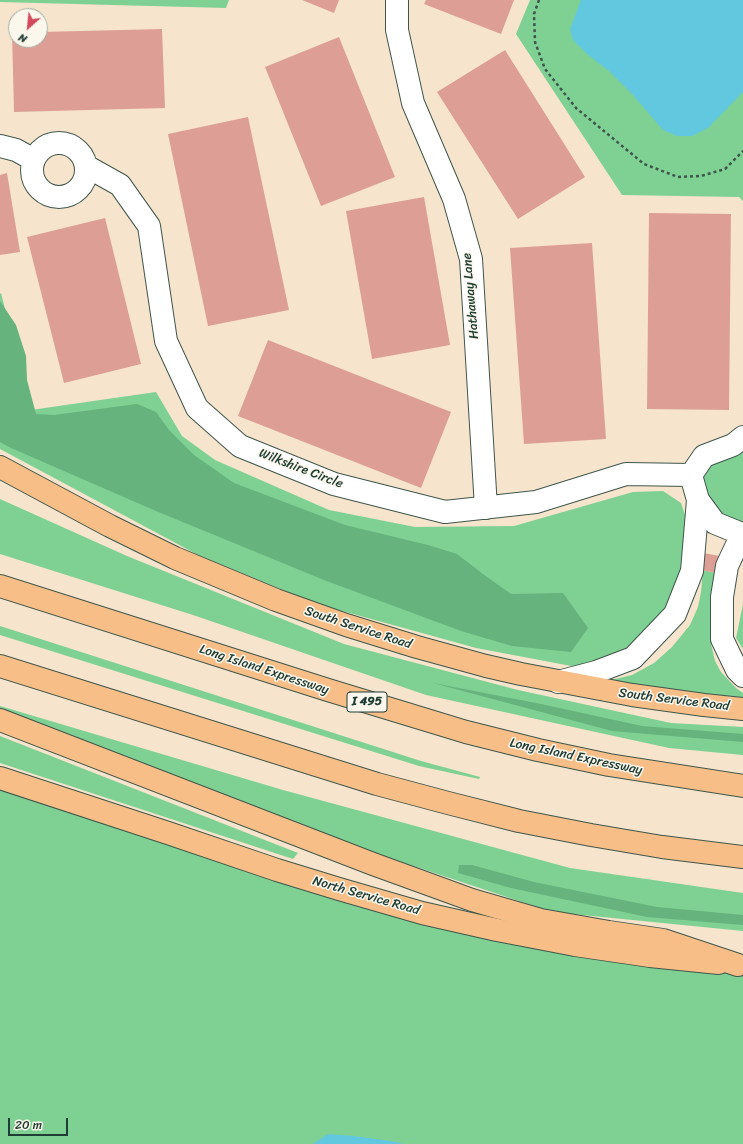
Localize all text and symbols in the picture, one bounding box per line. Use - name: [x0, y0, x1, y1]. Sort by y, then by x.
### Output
- north arrow: [8, 8, 48, 48]
- text: N: [15, 28, 30, 48]
- street label: Hathaway Lane: [459, 252, 483, 340]
- street label: Wilkshire Circle: [257, 446, 345, 492]
- street label: South Service Road: [303, 603, 413, 653]
- street label: Long Island Expressway: [197, 642, 331, 698]
- street label: South Service Road: [618, 685, 730, 715]
- road number: I 495: [347, 692, 387, 712]
- street label: Long Island Expressway: [508, 735, 644, 779]
- street label: North Service Road: [311, 873, 421, 919]
- scale bar: [10, 1110, 70, 1136]
- text: 20 m: [15, 1114, 42, 1136]

